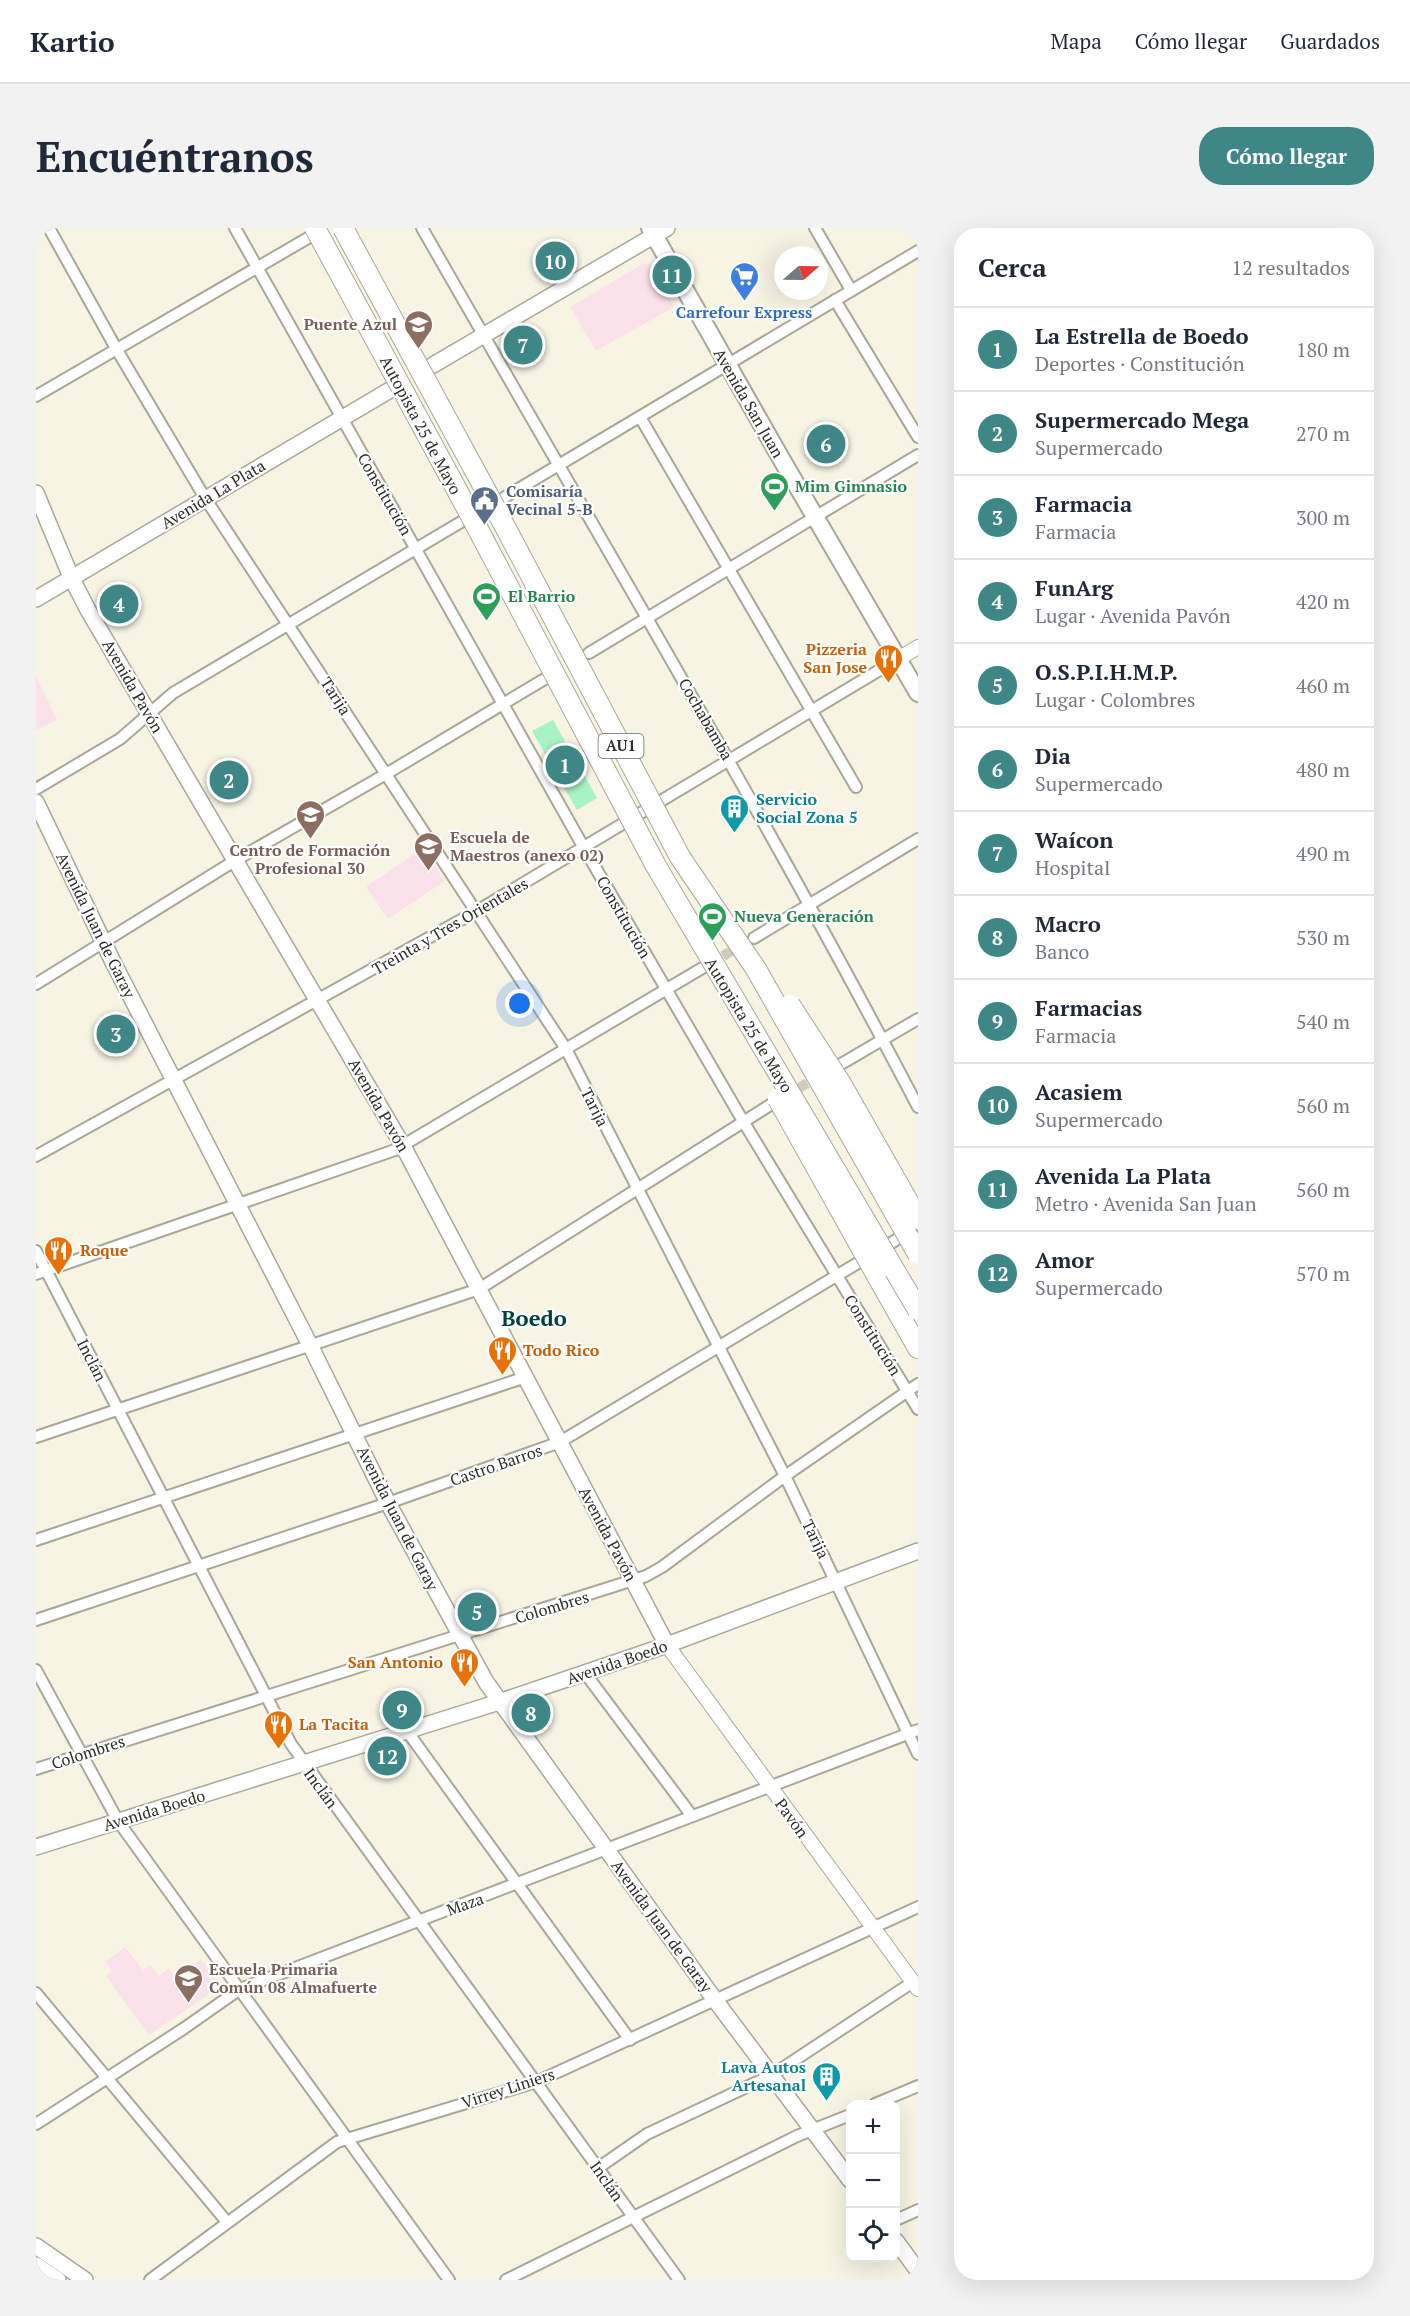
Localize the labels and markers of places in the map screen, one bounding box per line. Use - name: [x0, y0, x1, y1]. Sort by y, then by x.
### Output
- pin: 10: [536, 238, 574, 284]
- pin: 11: [652, 252, 692, 298]
- supermarket icon: Carrefour Express: [728, 260, 760, 302]
- place label: Carrefour Express: [676, 301, 812, 323]
- school or university icon: Puente Azul: [402, 308, 434, 350]
- place label: Puente Azul: [304, 313, 397, 335]
- pin: 7: [504, 322, 542, 368]
- pin: 6: [806, 422, 846, 466]
- sports icon: Mim Gimnasio: [758, 470, 790, 512]
- place label: Mim Gimnasio: [795, 475, 907, 497]
- place label: Comisaría Vecinal 5-B: [506, 480, 593, 520]
- public building icon: Comisaría Vecinal 5-B: [469, 484, 501, 526]
- sports icon: El Barrio: [471, 580, 503, 622]
- pin: 4: [100, 582, 139, 626]
- place label: El Barrio: [508, 585, 576, 607]
- place label: Pizzeria San Jose: [803, 638, 867, 678]
- restaurant icon: Pizzeria San Jose: [872, 642, 904, 684]
- pin: 1: [546, 742, 584, 788]
- pin: 2: [210, 758, 248, 802]
- place label: Servicio Social Zona 5: [756, 788, 858, 828]
- building icon: Servicio Social Zona 5: [719, 792, 751, 834]
- school or university icon: Centro de Formación Profesional 30: [294, 798, 326, 840]
- place label: Escuela de Maestros (anexo 02): [450, 826, 604, 866]
- school or university icon: Escuela de Maestros (anexo 02): [413, 830, 445, 872]
- place label: Centro de Formación Profesional 30: [230, 839, 391, 879]
- sports icon: Nueva Generación: [697, 900, 729, 942]
- place label: Nueva Generación: [734, 905, 874, 927]
- pin: 3: [96, 1012, 136, 1056]
- restaurant icon: Roque: [43, 1234, 75, 1276]
- place label: Roque: [80, 1239, 129, 1261]
- restaurant icon: Todo Rico: [486, 1334, 518, 1376]
- place label: Todo Rico: [523, 1339, 600, 1361]
- pin: 5: [458, 1590, 496, 1634]
- restaurant icon: San Antonio: [448, 1646, 480, 1688]
- place label: San Antonio: [348, 1651, 443, 1673]
- pin: 9: [382, 1688, 422, 1732]
- pin: 8: [512, 1690, 550, 1736]
- restaurant icon: La Tacita: [262, 1708, 294, 1750]
- place label: La Tacita: [299, 1713, 369, 1735]
- pin: 12: [368, 1734, 406, 1778]
- place label: Escuela Primaria Común 08 Almafuerte: [209, 1958, 378, 1998]
- school or university icon: Escuela Primaria Común 08 Almafuerte: [172, 1962, 204, 2004]
- place label: Lava Autos Artesanal: [721, 2056, 806, 2096]
- building icon: Lava Autos Artesanal: [811, 2060, 843, 2102]

